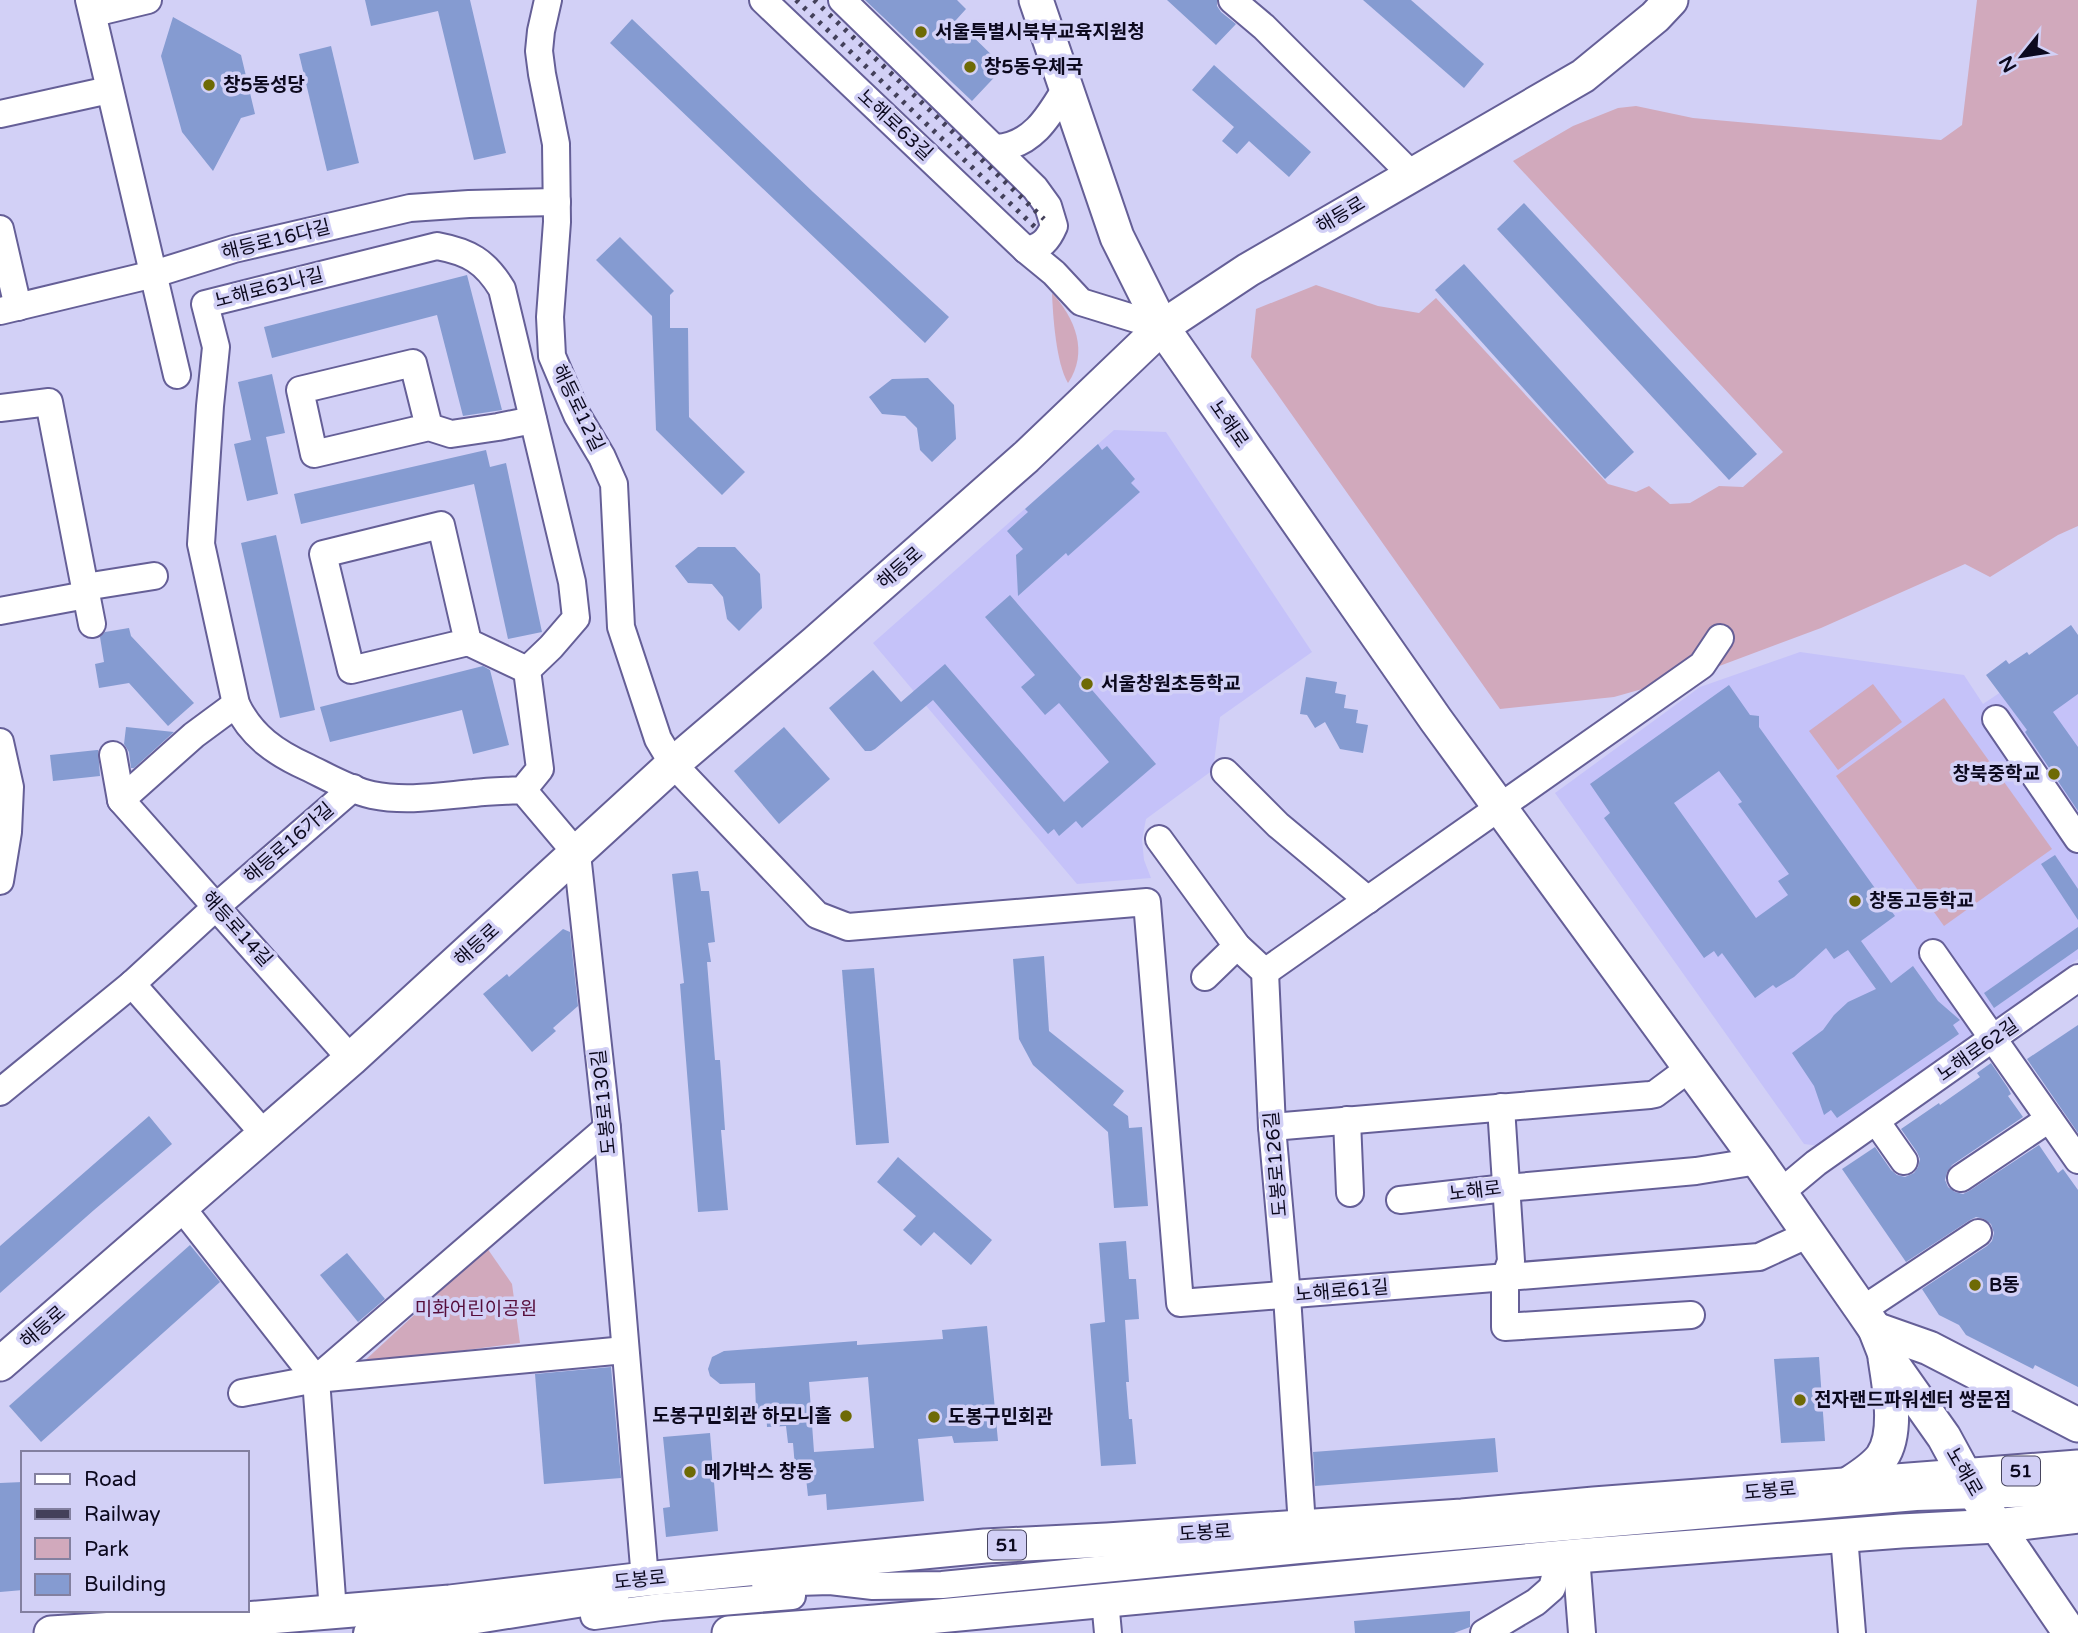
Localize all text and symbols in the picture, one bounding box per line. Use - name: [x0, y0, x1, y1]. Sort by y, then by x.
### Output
- place label: 서울특별시북부교육지원청: [935, 21, 1145, 43]
- north arrow: [1987, 21, 2057, 91]
- marker: 서울특별시북부교육지원청: [913, 24, 929, 40]
- text: N: [1995, 52, 2021, 76]
- place label: 창5동우체국: [984, 56, 1083, 78]
- marker: 창5동우체국: [962, 59, 978, 75]
- place label: 창5동성당: [223, 74, 305, 96]
- marker: 창5동성당: [201, 77, 217, 93]
- street label: 노해로63길: [853, 85, 937, 165]
- street label: 해등로: [1313, 192, 1369, 238]
- street label: 해등로16다길: [219, 216, 333, 264]
- street label: 노해로63나길: [212, 264, 326, 312]
- street label: 해등로12길: [548, 361, 608, 455]
- street label: 노해로: [1205, 396, 1253, 452]
- street label: 해등로: [873, 542, 927, 594]
- place label: 서울창원초등학교: [1101, 673, 1241, 695]
- marker: 서울창원초등학교: [1079, 676, 1095, 692]
- place label: 창북중학교: [1953, 763, 2040, 785]
- marker: 창북중학교: [2046, 766, 2062, 782]
- street label: 해등로16가길: [240, 798, 338, 888]
- street label: 해등로14길: [197, 887, 277, 971]
- place label: 창동고등학교: [1869, 890, 1974, 912]
- marker: 창동고등학교: [1847, 893, 1863, 909]
- street label: 해등로: [450, 919, 504, 971]
- street label: 노해로62길: [1933, 1014, 2023, 1086]
- street label: 도봉로130길: [588, 1048, 620, 1156]
- street label: 도봉로126길: [1260, 1110, 1292, 1218]
- street label: 노해로: [1448, 1177, 1502, 1205]
- place label: B동: [1989, 1274, 2020, 1296]
- street label: 노해로61길: [1294, 1276, 1390, 1306]
- marker: B동: [1967, 1277, 1983, 1293]
- park label: 미화어린이공원: [415, 1298, 537, 1320]
- street label: 해등로: [16, 1301, 70, 1353]
- place label: 전자랜드파워센터 쌍문점: [1814, 1389, 2011, 1411]
- marker: 전자랜드파워센터 쌍문점: [1792, 1392, 1808, 1408]
- place label: 도봉구민회관 하모니홀: [652, 1405, 832, 1427]
- place label: 도봉구민회관: [948, 1406, 1053, 1428]
- marker: 도봉구민회관 하모니홀: [838, 1408, 854, 1424]
- marker: 도봉구민회관: [926, 1409, 942, 1425]
- street label: 노해로: [1941, 1444, 1987, 1500]
- legend: [21, 1451, 248, 1612]
- road number: 51: [2002, 1456, 2040, 1486]
- place label: 메가박스 창동: [704, 1461, 814, 1483]
- marker: 메가박스 창동: [682, 1464, 698, 1480]
- text: Road: [84, 1467, 137, 1492]
- street label: 도봉로: [1743, 1478, 1797, 1504]
- text: Railway: [84, 1502, 161, 1527]
- street label: 도봉로: [1178, 1520, 1232, 1546]
- road number: 51: [988, 1530, 1026, 1560]
- text: Park: [84, 1537, 129, 1562]
- street label: 도봉로: [613, 1566, 667, 1594]
- text: Building: [84, 1572, 166, 1597]

